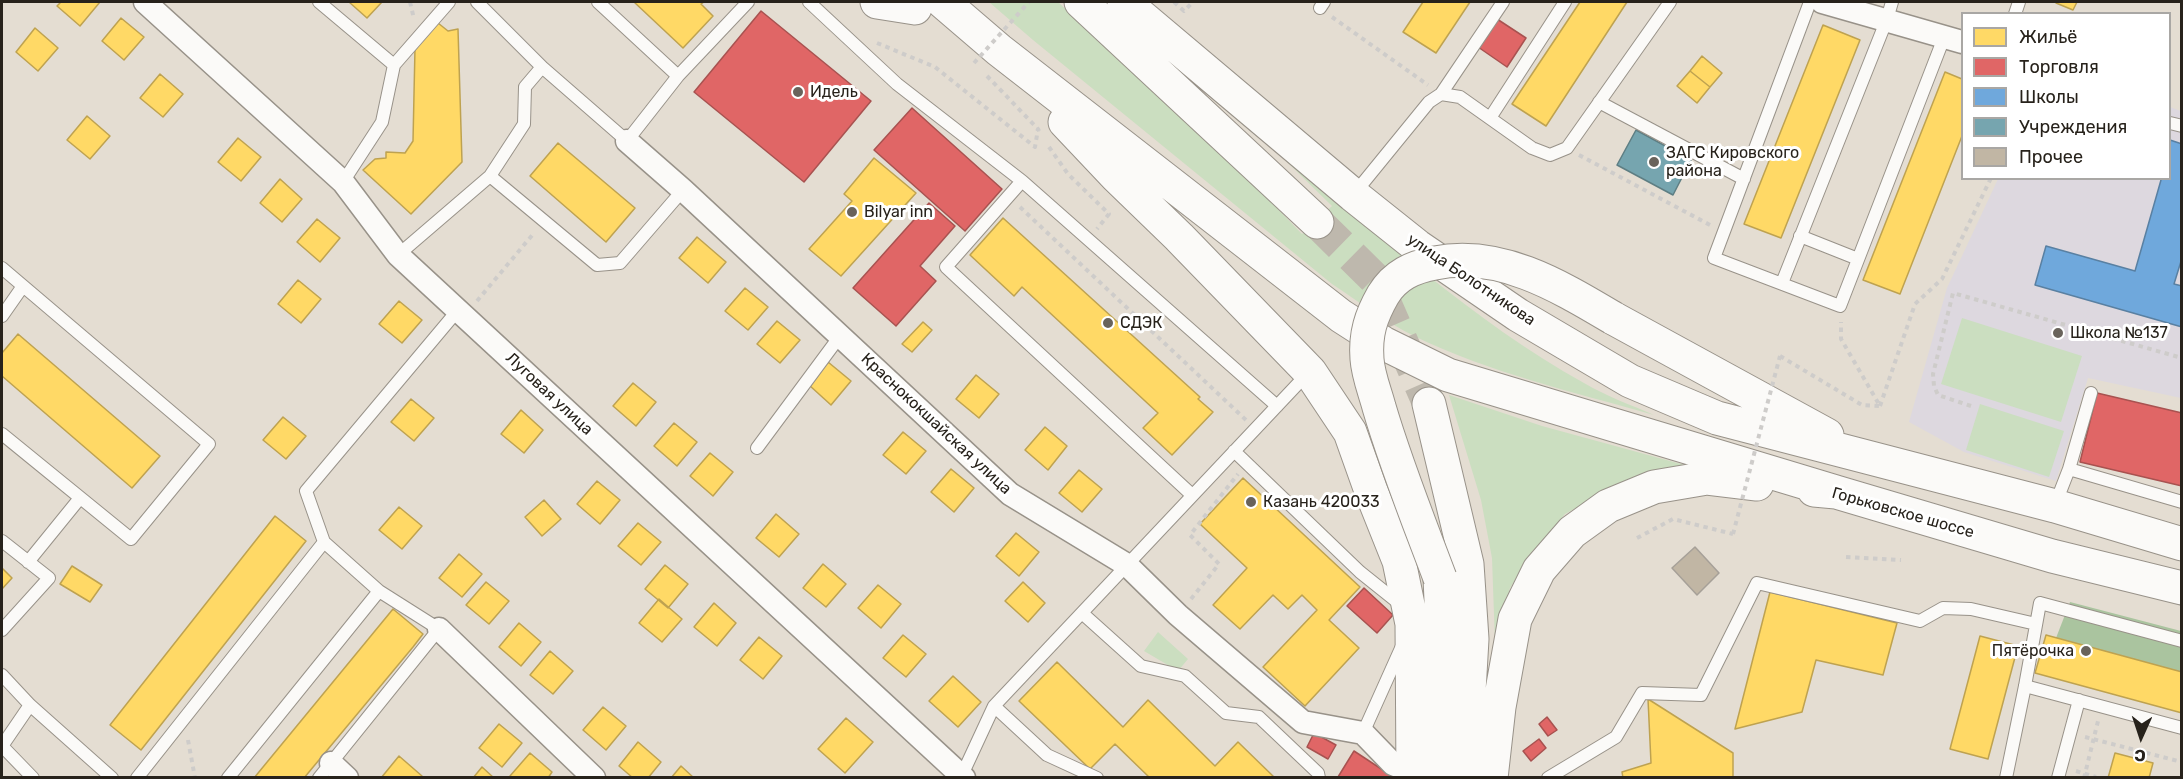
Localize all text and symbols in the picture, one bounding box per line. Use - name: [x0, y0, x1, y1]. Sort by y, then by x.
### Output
- legend: [1961, 12, 2171, 180]
- text: Жильё: [2019, 26, 2077, 48]
- text: Торговля: [2019, 56, 2099, 78]
- place label: Идель: [810, 82, 858, 102]
- marker: Идель: [791, 85, 805, 99]
- text: Школы: [2019, 86, 2079, 108]
- text: Учреждения: [2019, 116, 2127, 138]
- place label: ЗАГС Кировского района: [1666, 143, 1799, 181]
- text: Прочее: [2019, 146, 2083, 168]
- marker: ЗАГС Кировского района: [1647, 155, 1661, 169]
- place label: Bilyar inn: [864, 202, 933, 222]
- marker: Bilyar inn: [845, 205, 859, 219]
- street label: улица Болотникова: [1403, 230, 1539, 330]
- place label: СДЭК: [1120, 313, 1162, 333]
- marker: СДЭК: [1101, 316, 1115, 330]
- place label: Школа №137: [2070, 323, 2168, 343]
- marker: Школа №137: [2051, 326, 2065, 340]
- street label: Луговая улица: [501, 349, 597, 439]
- street label: Краснококшайская улица: [857, 349, 1015, 499]
- street label: Горьковское шоссе: [1830, 484, 1976, 542]
- place label: Казань 420033: [1263, 492, 1380, 512]
- marker: Казань 420033: [1244, 495, 1258, 509]
- place label: Пятёрочка: [1992, 641, 2074, 661]
- marker: Пятёрочка: [2079, 644, 2093, 658]
- north arrow: [2111, 707, 2171, 767]
- text: С: [2134, 746, 2146, 765]

